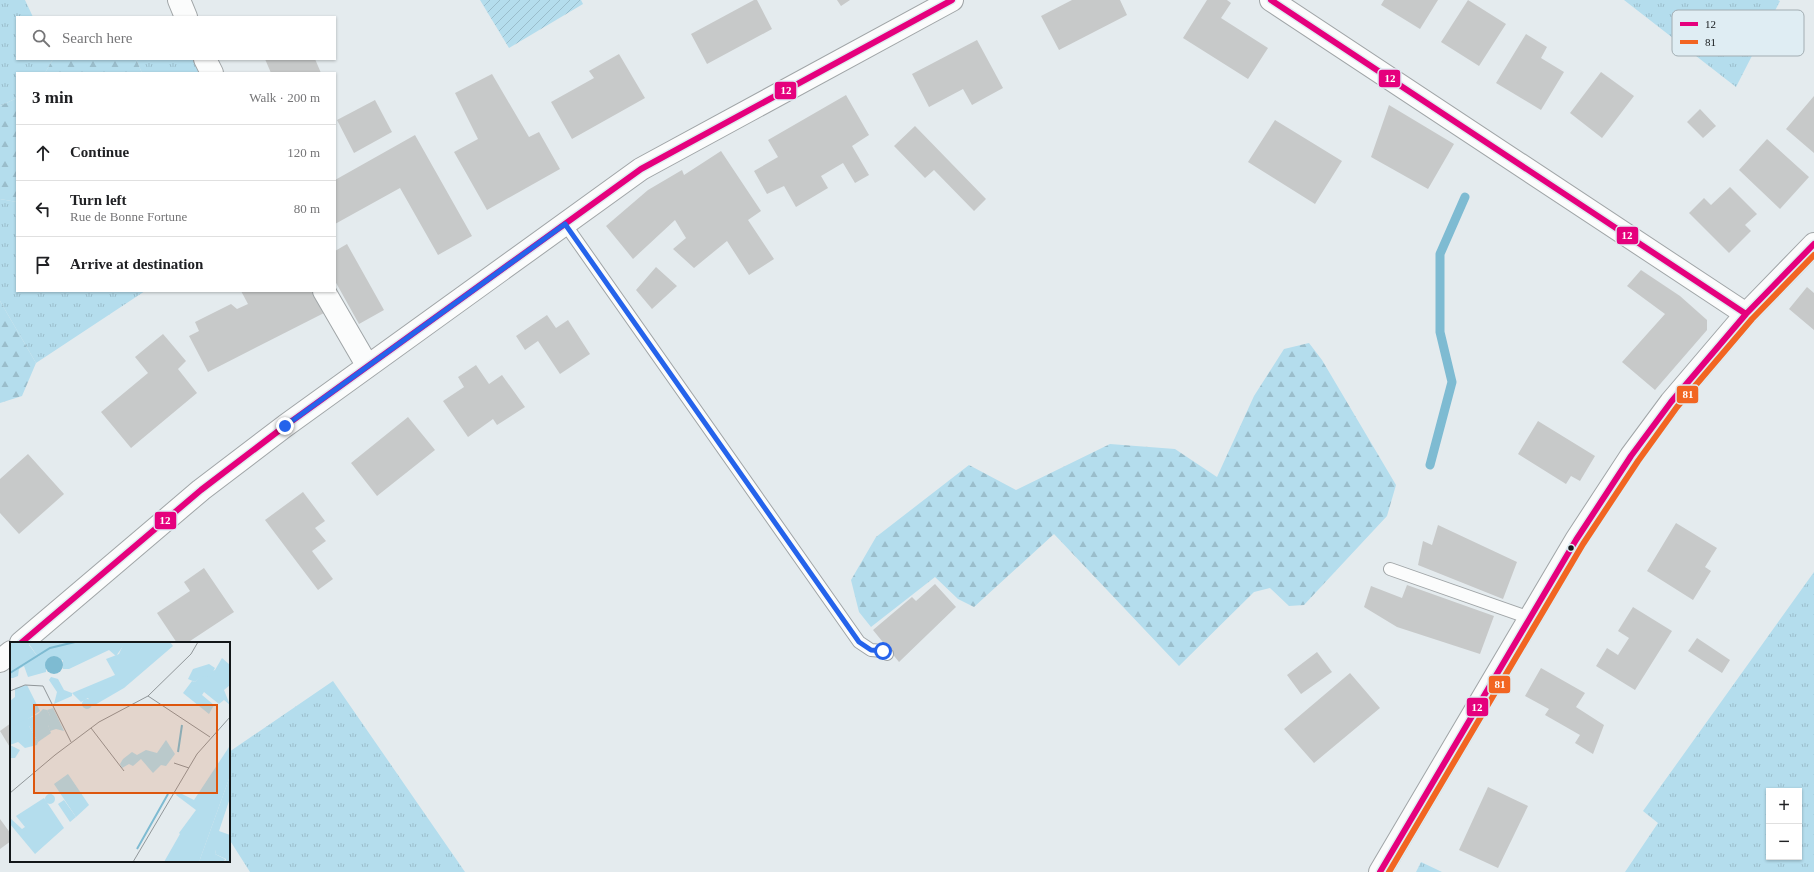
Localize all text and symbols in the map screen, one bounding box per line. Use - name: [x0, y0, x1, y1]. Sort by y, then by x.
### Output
- legend: [1672, 10, 1804, 56]
- search box: [16, 16, 336, 60]
- text: 12: [1705, 18, 1716, 30]
- icon: search: [30, 27, 52, 49]
- text: Search here: [62, 30, 132, 46]
- text: 81: [1705, 36, 1716, 48]
- line badge: 12: [1378, 69, 1401, 88]
- text: 12: [1385, 72, 1396, 84]
- line badge: 12: [774, 81, 797, 100]
- text: 12: [781, 84, 792, 96]
- text: 3 min: [32, 88, 73, 107]
- text: Walk · 200 m: [249, 90, 320, 105]
- icon: ahead: [32, 142, 54, 164]
- text: Continue: [70, 144, 129, 160]
- text: 120 m: [287, 145, 320, 160]
- text: Turn left: [70, 192, 127, 208]
- icon: left: [32, 198, 54, 220]
- text: 80 m: [294, 201, 320, 216]
- text: Rue de Bonne Fortune: [70, 209, 187, 224]
- line badge: 12: [1616, 226, 1639, 245]
- text: 12: [1622, 229, 1633, 241]
- icon: arrive: [32, 254, 54, 276]
- text: Arrive at destination: [70, 256, 203, 272]
- line badge: 81: [1676, 385, 1699, 404]
- text: 81: [1683, 388, 1694, 400]
- route end: [276, 417, 294, 435]
- line badge: 12: [154, 511, 177, 530]
- text: 12: [160, 514, 171, 526]
- unlabelled marker: [1566, 543, 1576, 553]
- inset map: [10, 642, 230, 862]
- route start: [874, 642, 892, 660]
- line badge: 81: [1488, 675, 1511, 694]
- text: 81: [1495, 678, 1506, 690]
- line badge: 12: [1466, 697, 1489, 717]
- text: 12: [1472, 701, 1483, 713]
- map controls: [1766, 788, 1802, 860]
- button: +: [1766, 788, 1802, 824]
- button: −: [1766, 824, 1802, 860]

